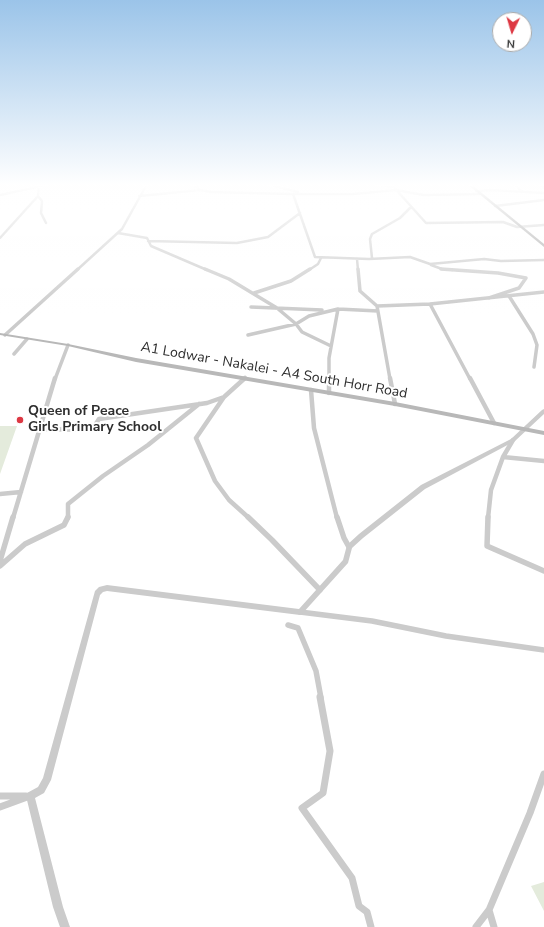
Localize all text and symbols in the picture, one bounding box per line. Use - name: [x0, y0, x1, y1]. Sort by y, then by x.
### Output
- north arrow: [492, 12, 532, 52]
- text: N: [506, 36, 516, 51]
- street label: A1 Lodwar - Nakalei - A4 South Horr Road: [139, 339, 409, 403]
- place label: Queen of Peace Girls Primary School: [28, 404, 162, 436]
- marker: Queen of Peace Girls Primary School: [15, 415, 25, 425]

